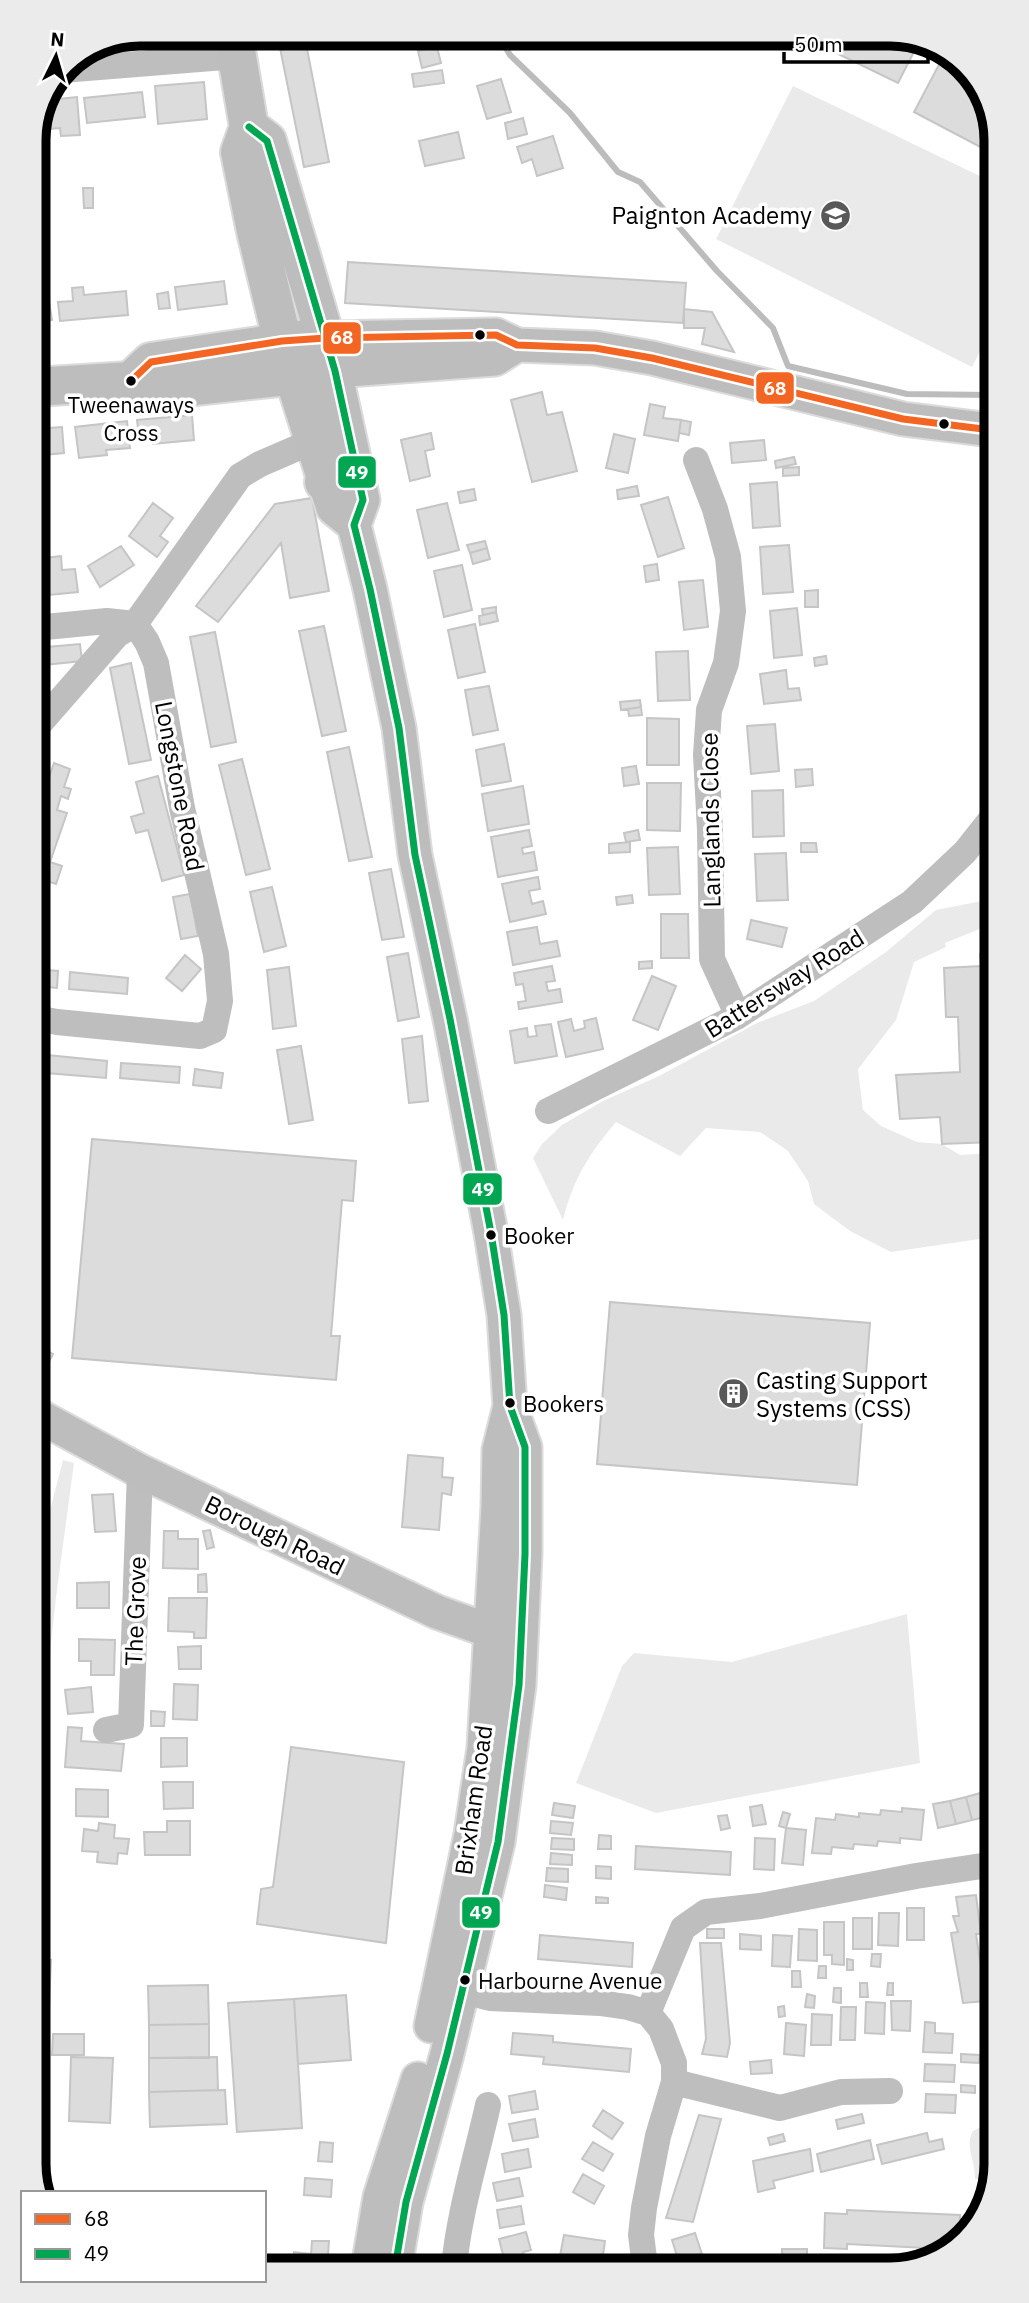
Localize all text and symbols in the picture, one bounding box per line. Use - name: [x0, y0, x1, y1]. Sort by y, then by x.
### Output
- north arrow: [21, 21, 91, 91]
- scale bar: [784, 21, 928, 65]
- text: N: [50, 27, 65, 52]
- text: 50 m: [794, 30, 843, 58]
- school or university icon: Paignton Academy: [818, 198, 852, 232]
- place label: Paignton Academy: [611, 199, 812, 231]
- line badge: 68: [322, 321, 362, 355]
- text: 68: [331, 325, 353, 349]
- unlabelled marker: [473, 328, 487, 342]
- line badge: 68: [755, 371, 795, 405]
- marker: Tweenaways Cross: [124, 374, 138, 388]
- text: 68: [764, 376, 786, 400]
- place label: Tweenaways Cross: [68, 390, 194, 447]
- unlabelled marker: [937, 417, 951, 431]
- line badge: 49: [337, 455, 377, 489]
- text: 49: [346, 460, 368, 484]
- street label: Longstone Road: [148, 698, 212, 874]
- street label: Langlands Close: [692, 732, 728, 908]
- street label: Battersway Road: [698, 921, 870, 1045]
- line badge: 49: [462, 1172, 503, 1206]
- text: 49: [472, 1177, 494, 1201]
- place label: Booker: [504, 1221, 574, 1250]
- marker: Booker: [484, 1228, 498, 1242]
- place label: Casting Support Systems (CSS): [756, 1364, 928, 1424]
- building icon: Casting Support Systems (CSS): [716, 1377, 750, 1411]
- place label: Bookers: [523, 1389, 604, 1418]
- marker: Bookers: [503, 1396, 517, 1410]
- street label: Borough Road: [200, 1487, 350, 1583]
- street label: The Grove: [117, 1556, 153, 1666]
- street label: Brixham Road: [447, 1723, 499, 1877]
- line badge: 49: [461, 1896, 501, 1929]
- text: 49: [470, 1900, 492, 1924]
- place label: Harbourne Avenue: [478, 1966, 662, 1995]
- marker: Harbourne Avenue: [458, 1973, 472, 1987]
- legend: [21, 2191, 266, 2282]
- text: 68: [84, 2204, 109, 2232]
- text: 49: [84, 2239, 109, 2267]

